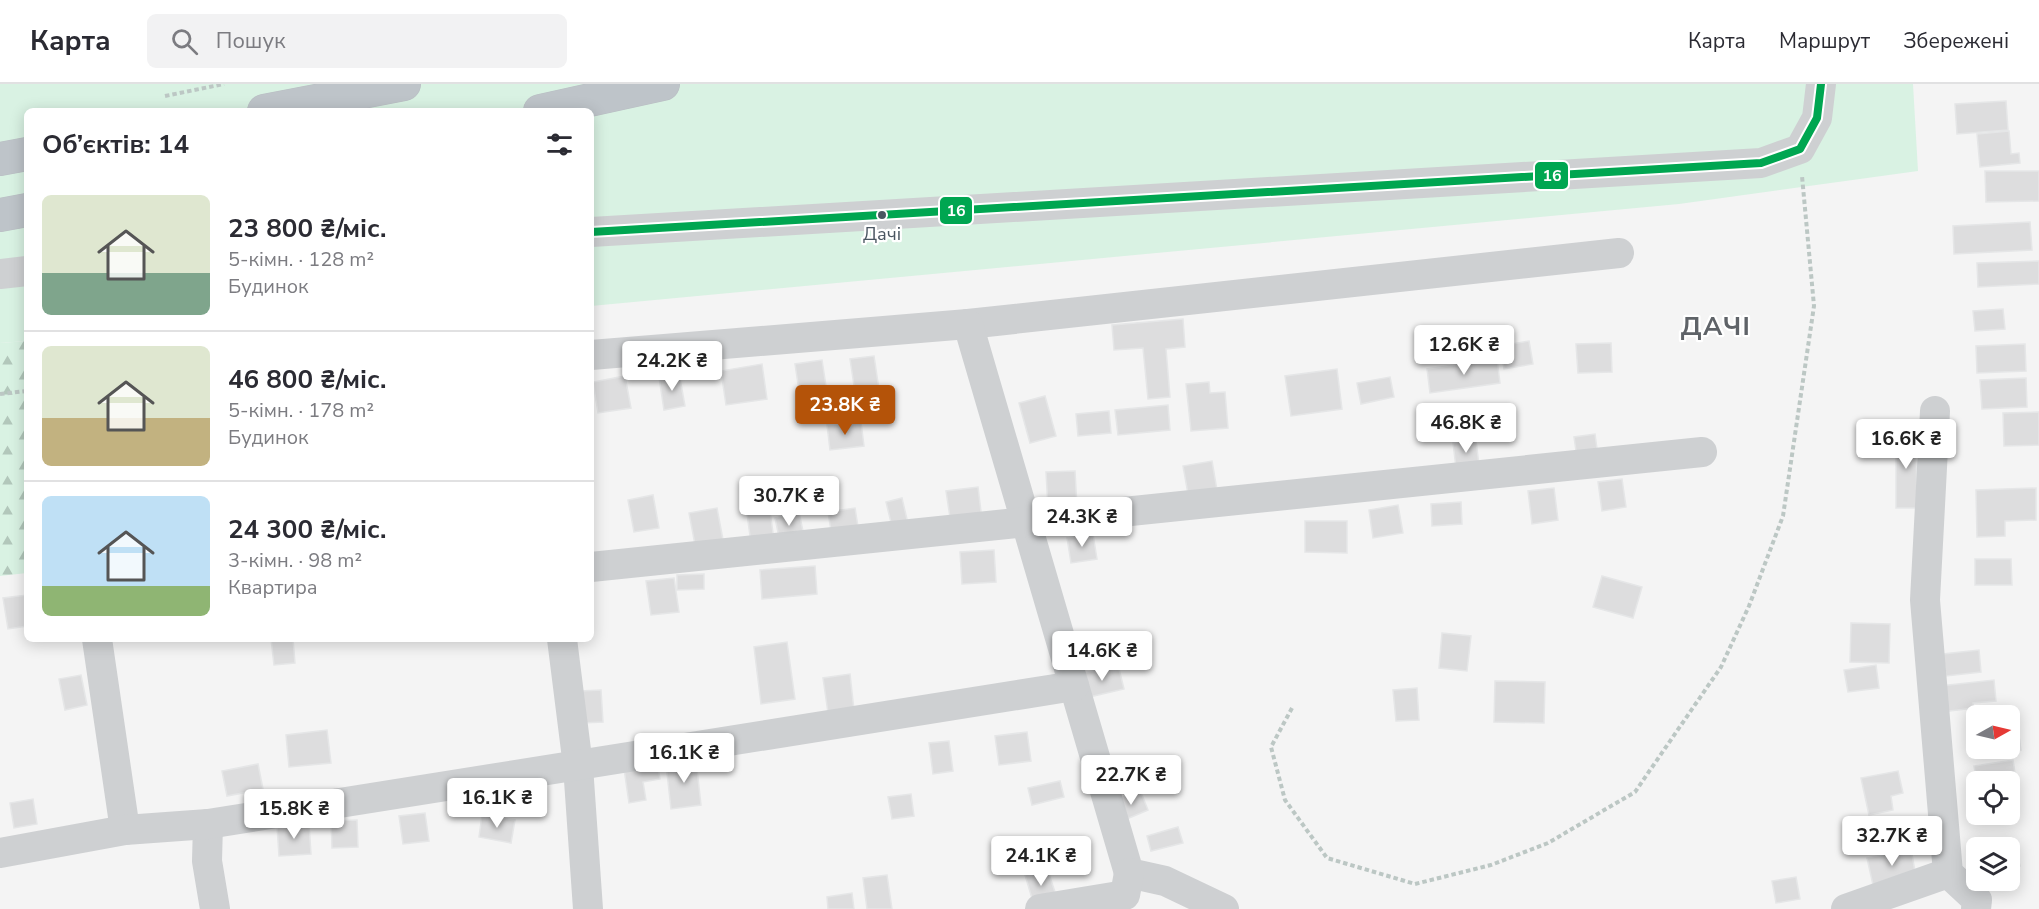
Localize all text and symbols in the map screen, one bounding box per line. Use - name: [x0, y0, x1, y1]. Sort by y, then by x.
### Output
- search box: [147, 14, 567, 68]
- text: Карта: [30, 22, 111, 60]
- icon: search: [168, 25, 201, 58]
- text: Пошук: [216, 26, 286, 56]
- text: Карта: [1688, 27, 1746, 55]
- text: Маршрут: [1779, 27, 1870, 55]
- text: Збережені: [1903, 27, 2009, 55]
- text: Об’єктів: 14: [42, 127, 189, 162]
- icon: filters: [543, 128, 576, 161]
- line badge: 16: [1534, 161, 1569, 190]
- text: 16: [1542, 165, 1562, 187]
- line badge: 16: [939, 196, 973, 225]
- text: 16: [946, 200, 966, 222]
- marker: Дачі: [876, 209, 888, 221]
- text: 23 800 ₴/міс.: [228, 211, 386, 246]
- icon: home: [90, 219, 162, 291]
- place label: Дачі: [863, 222, 901, 246]
- text: 5-кімн. · 128 m²: [228, 246, 374, 273]
- text: Будинок: [228, 273, 309, 300]
- district label: ДАЧІ: [1681, 309, 1751, 344]
- pin: 12.6K ₴: [1409, 325, 1519, 376]
- text: 12.6K ₴: [1428, 331, 1500, 358]
- pin: 24.2K ₴: [617, 341, 727, 392]
- text: 24.2K ₴: [636, 347, 708, 374]
- text: 46 800 ₴/міс.: [228, 362, 386, 397]
- icon: home: [90, 370, 162, 442]
- pin: 23.8K ₴: [790, 385, 900, 436]
- text: 23.8K ₴: [809, 391, 881, 418]
- text: 5-кімн. · 178 m²: [228, 397, 374, 424]
- pin: 46.8K ₴: [1411, 403, 1521, 454]
- text: 46.8K ₴: [1430, 409, 1502, 436]
- pin: 16.6K ₴: [1851, 419, 1961, 470]
- text: Будинок: [228, 424, 309, 451]
- text: 16.6K ₴: [1870, 425, 1942, 452]
- pin: 30.7K ₴: [734, 476, 844, 527]
- text: 30.7K ₴: [753, 482, 825, 509]
- pin: 24.3K ₴: [1027, 497, 1137, 548]
- text: 24.3K ₴: [1046, 503, 1118, 530]
- text: 24 300 ₴/міс.: [228, 512, 386, 547]
- icon: home: [90, 520, 162, 592]
- text: 3-кімн. · 98 m²: [228, 547, 362, 574]
- text: Квартира: [228, 574, 318, 601]
- pin: 14.6K ₴: [1047, 631, 1157, 682]
- text: 14.6K ₴: [1066, 637, 1138, 664]
- north arrow: [1966, 705, 2020, 759]
- map controls: [1966, 705, 2020, 891]
- pin: 16.1K ₴: [629, 733, 739, 784]
- text: 16.1K ₴: [648, 739, 720, 766]
- pin: 22.7K ₴: [1076, 755, 1186, 806]
- text: 22.7K ₴: [1095, 761, 1167, 788]
- button: locate: [1966, 771, 2020, 825]
- pin: 16.1K ₴: [442, 778, 552, 829]
- text: 16.1K ₴: [461, 784, 533, 811]
- pin: 15.8K ₴: [239, 789, 349, 840]
- text: 15.8K ₴: [258, 795, 330, 822]
- pin: 32.7K ₴: [1837, 816, 1947, 867]
- text: 32.7K ₴: [1856, 822, 1928, 849]
- pin: 24.1K ₴: [986, 836, 1096, 887]
- button: layers: [1966, 837, 2020, 891]
- text: 24.1K ₴: [1005, 842, 1077, 869]

